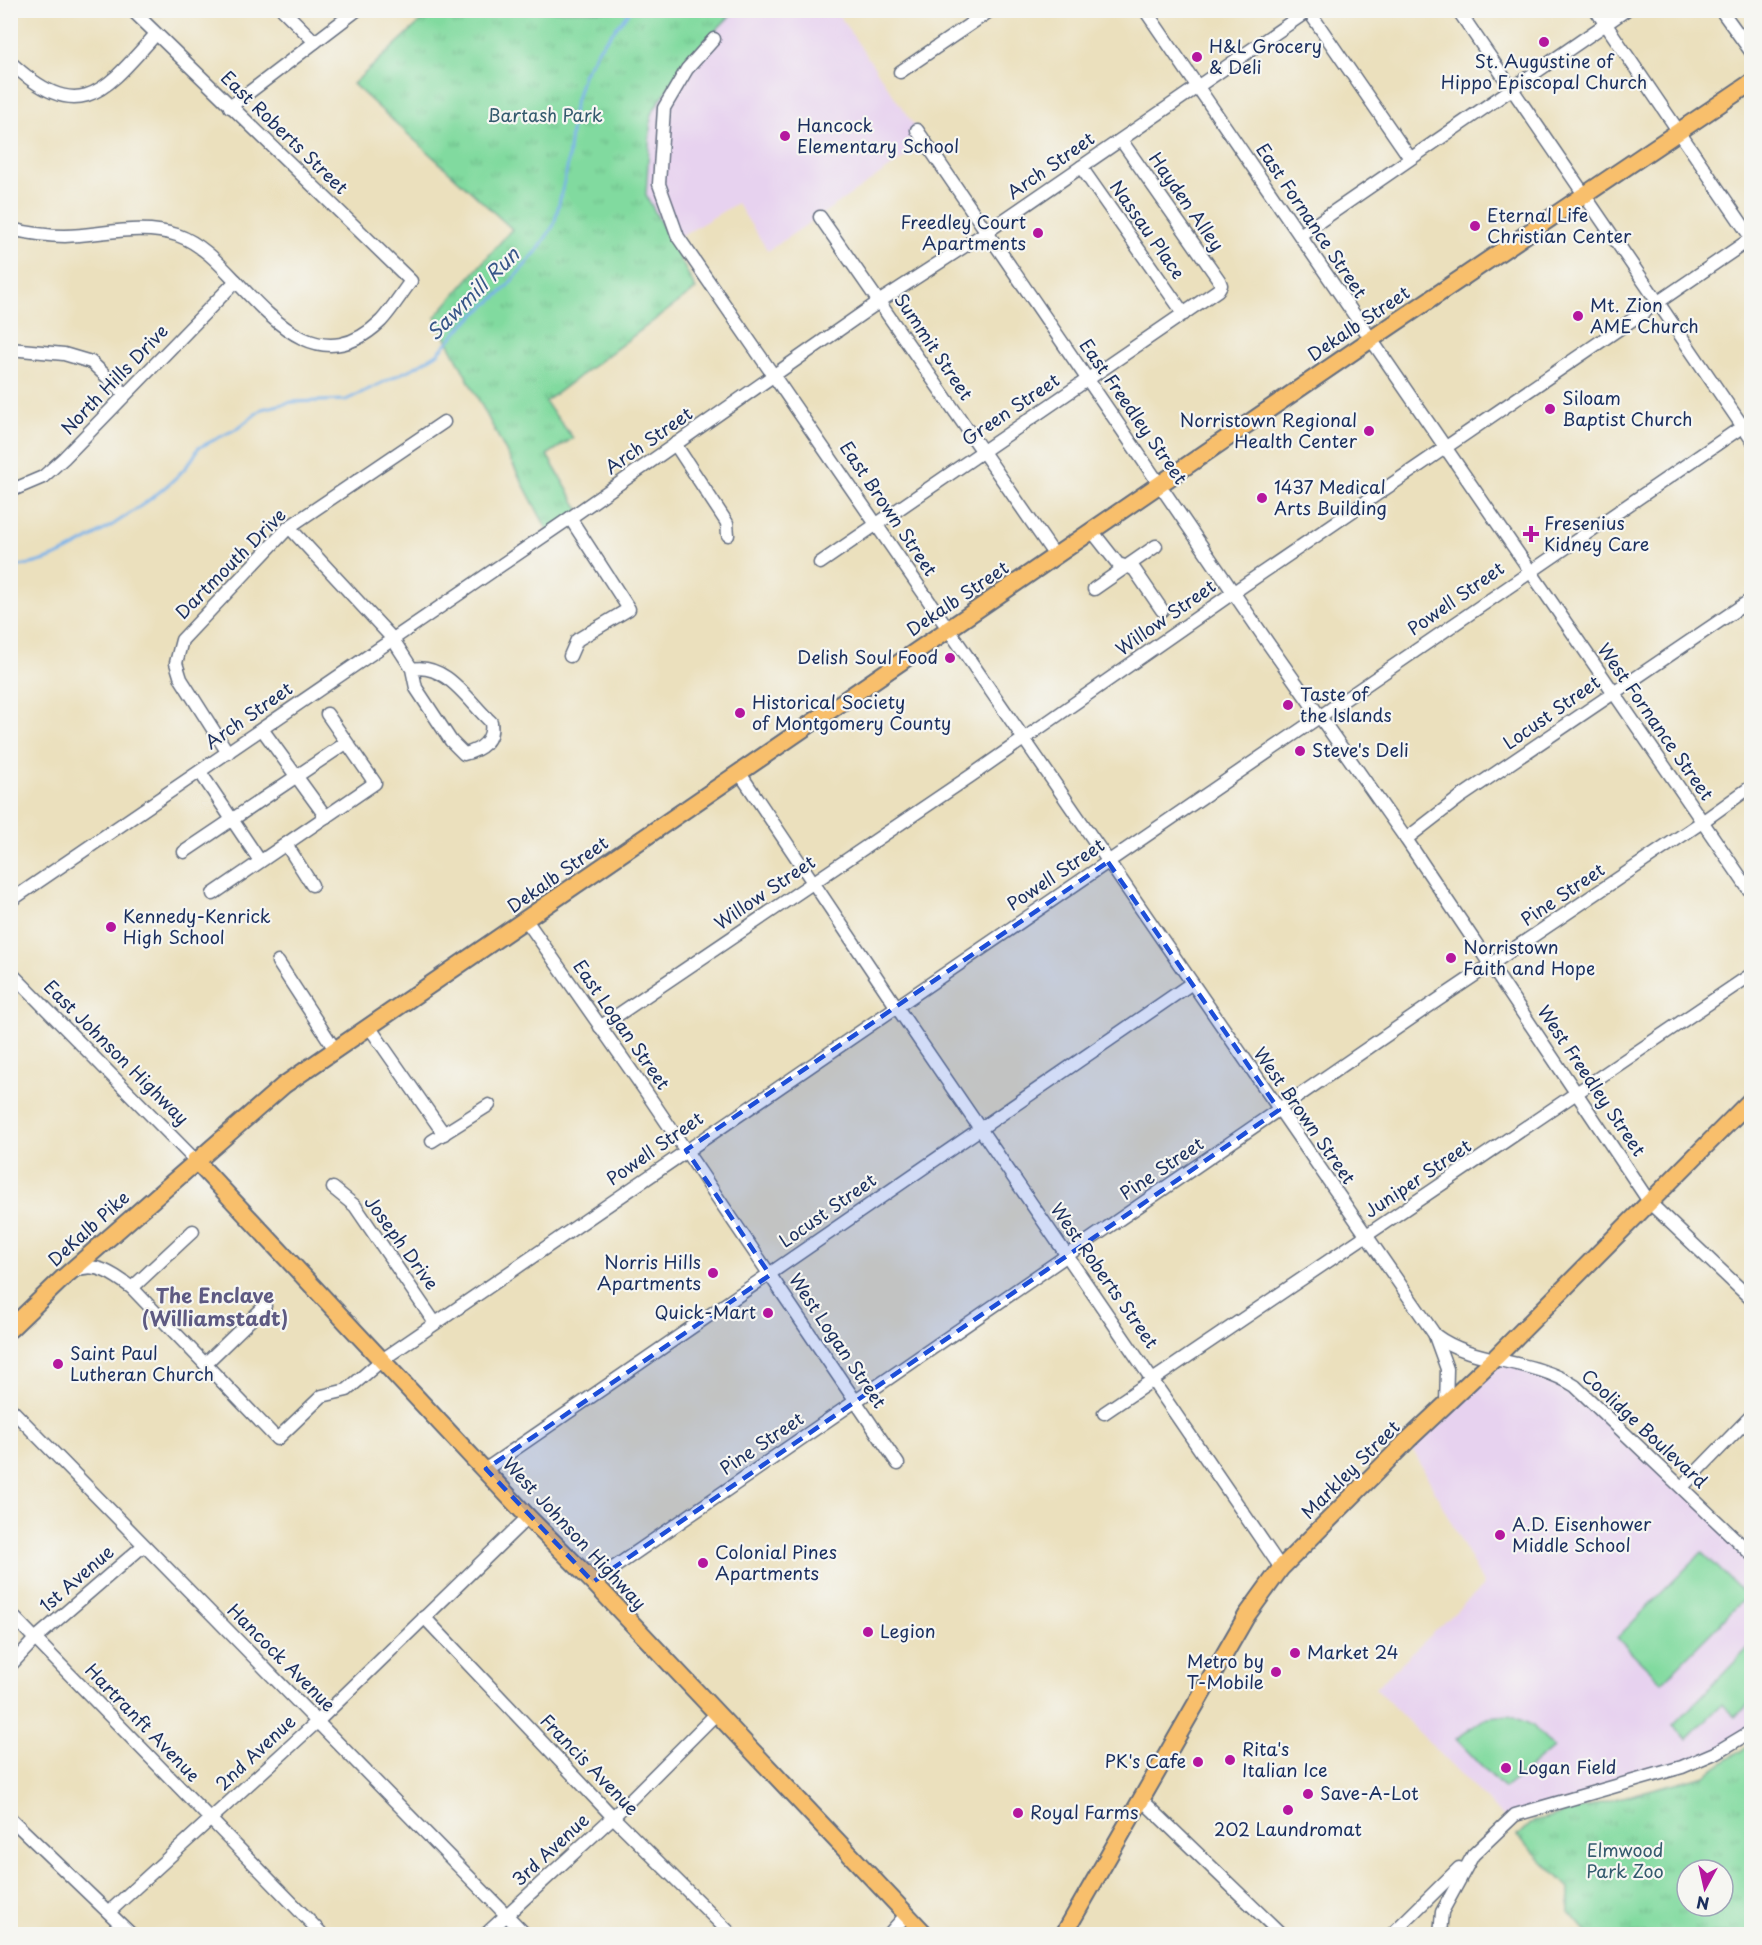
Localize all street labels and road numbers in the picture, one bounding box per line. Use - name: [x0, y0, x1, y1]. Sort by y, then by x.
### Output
- street label: East Roberts Street: [215, 64, 355, 200]
- street label: Arch Street: [1001, 125, 1100, 205]
- street label: East Fornance Street: [1250, 137, 1374, 303]
- street label: Hayden Alley: [1143, 146, 1231, 256]
- street label: Nassau Place: [1104, 174, 1192, 284]
- street label: Dekalb Street: [1302, 279, 1415, 367]
- street label: Summit Street: [888, 287, 980, 405]
- street label: North Hills Drive: [54, 318, 174, 440]
- street label: East Freedley Street: [1074, 333, 1195, 490]
- street label: Green Street: [956, 366, 1065, 452]
- street label: Arch Street: [599, 400, 698, 480]
- street label: East Brown Street: [834, 435, 944, 581]
- street label: Dartmouth Drive: [168, 501, 292, 625]
- street label: Dekalb Street: [901, 554, 1014, 642]
- street label: Powell Street: [1401, 554, 1509, 641]
- street label: Willow Street: [1110, 572, 1221, 661]
- street label: West Fornance Street: [1592, 637, 1721, 805]
- street label: Locust Street: [1497, 668, 1605, 755]
- street label: Arch Street: [199, 675, 298, 755]
- street label: Dekalb Street: [501, 829, 613, 919]
- street label: Powell Street: [1001, 831, 1109, 916]
- street label: Willow Street: [708, 848, 820, 936]
- street label: Pine Street: [1515, 856, 1610, 932]
- street label: East Logan Street: [567, 954, 677, 1095]
- street label: East Johnson Highway: [38, 973, 196, 1131]
- street label: West Freedley Street: [1532, 999, 1653, 1161]
- street label: West Brown Street: [1248, 1041, 1363, 1189]
- street label: Powell Street: [600, 1104, 708, 1191]
- street label: Pine Street: [1114, 1130, 1209, 1206]
- street label: Juniper Street: [1358, 1132, 1476, 1224]
- street label: Locust Street: [773, 1166, 881, 1253]
- street label: DeKalb Pike: [41, 1184, 135, 1272]
- street label: Joseph Drive: [359, 1189, 446, 1295]
- street label: West Roberts Street: [1045, 1197, 1166, 1354]
- street label: West Logan Street: [783, 1267, 894, 1413]
- street label: Coolidge Boulevard: [1576, 1362, 1714, 1494]
- street label: Pine Street: [714, 1405, 809, 1481]
- street label: Markley Street: [1294, 1413, 1405, 1524]
- street label: West Johnson Highway: [497, 1450, 653, 1615]
- street label: 1st Avenue: [33, 1538, 119, 1618]
- street label: Hancock Avenue: [222, 1597, 343, 1717]
- street label: Hartranft Avenue: [79, 1657, 207, 1787]
- street label: Francis Avenue: [535, 1707, 646, 1821]
- street label: 2nd Avenue: [209, 1708, 301, 1796]
- street label: 3rd Avenue: [506, 1806, 595, 1892]

